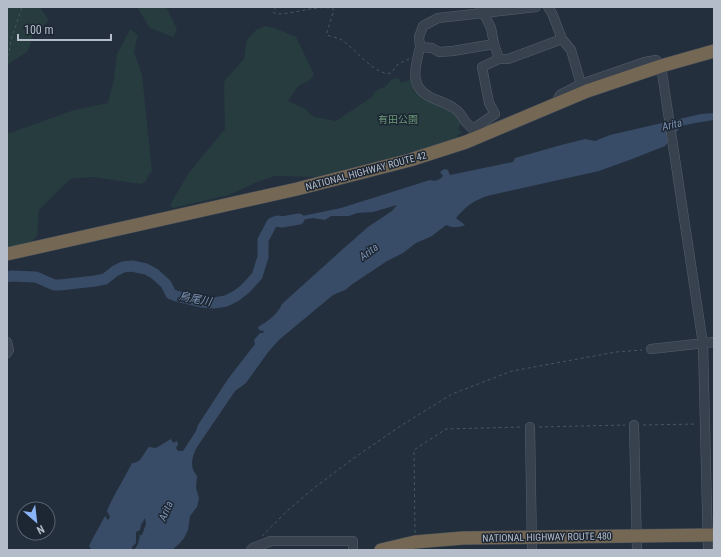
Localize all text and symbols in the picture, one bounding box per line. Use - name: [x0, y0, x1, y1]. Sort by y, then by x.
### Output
- scale bar: [18, 16, 111, 42]
- text: 100 m: [24, 23, 54, 37]
- park label: 有田公園: [378, 114, 418, 125]
- water label: Arita: [660, 116, 683, 134]
- street label: NATIONAL HIGHWAY ROUTE 42: [304, 150, 428, 192]
- water label: Arita: [356, 241, 381, 264]
- water label: 鳥尾川: [178, 289, 213, 309]
- water label: Arita: [156, 499, 176, 524]
- north arrow: [16, 501, 56, 541]
- text: N: [34, 522, 46, 537]
- street label: NATIONAL HIGHWAY ROUTE 480: [482, 530, 612, 544]

